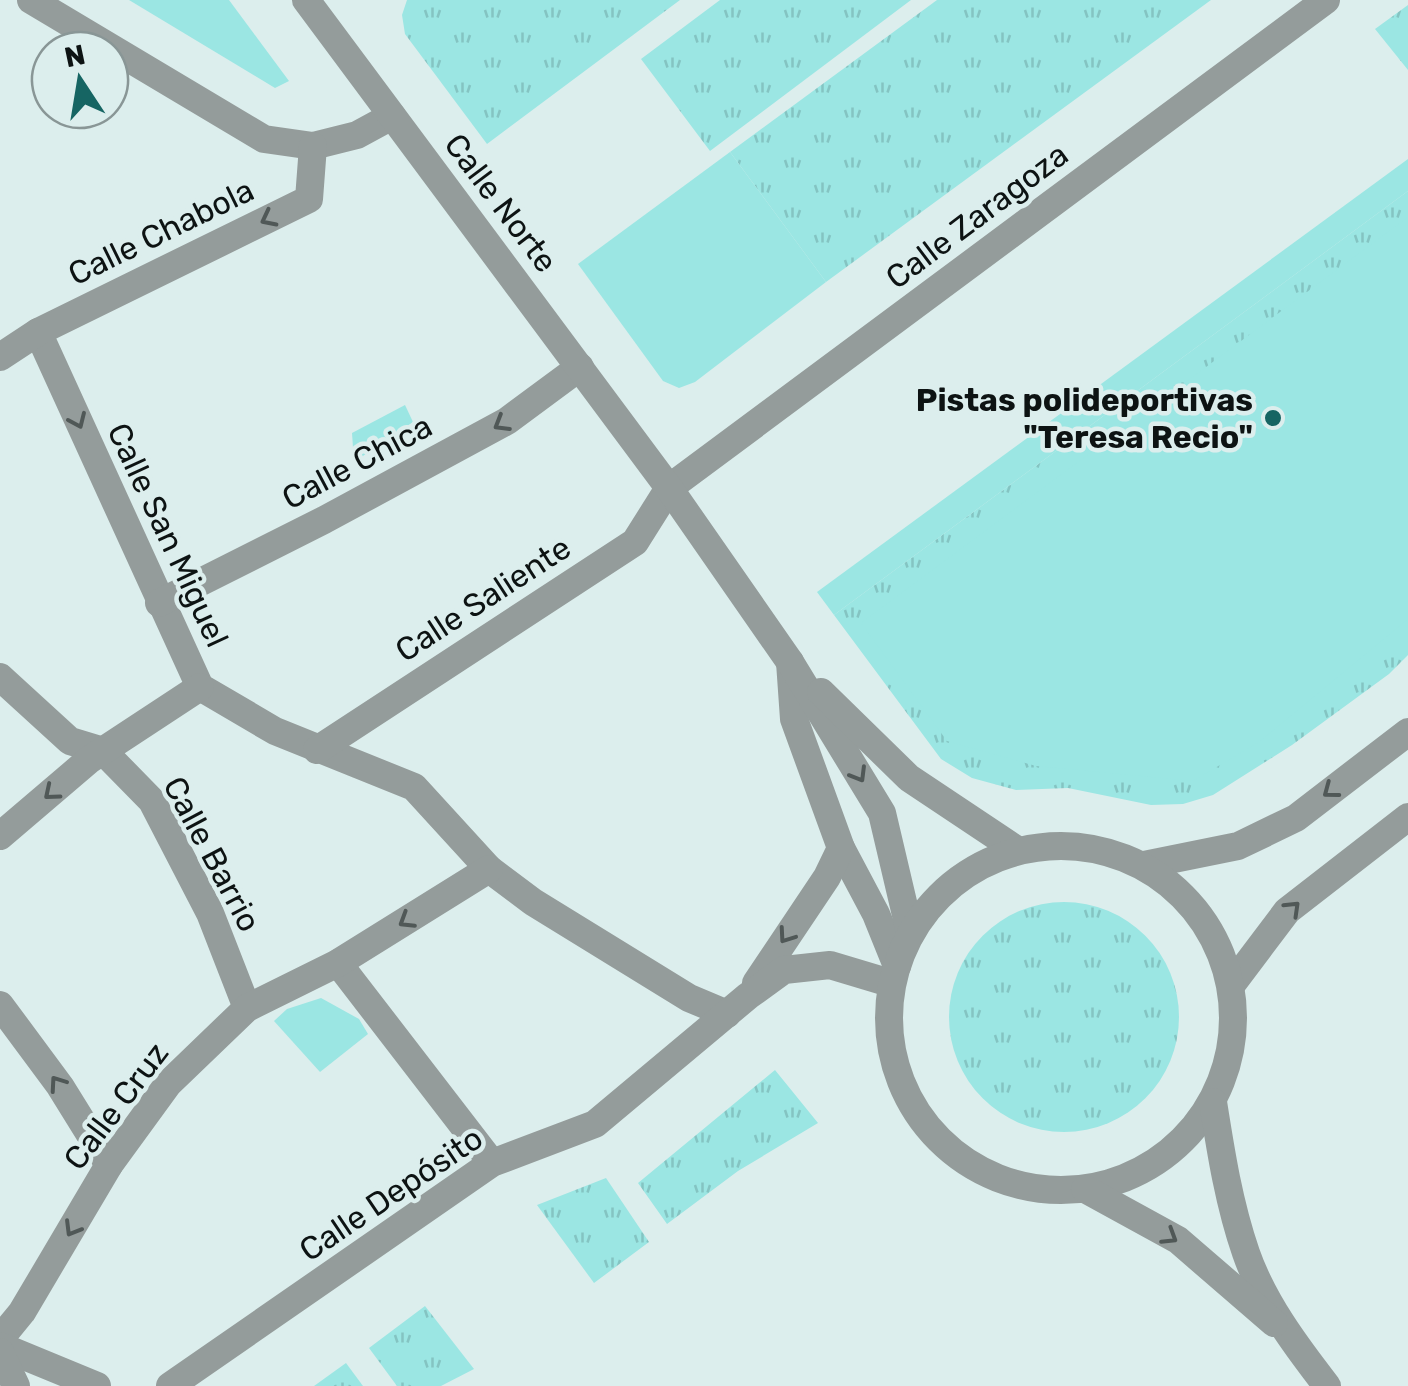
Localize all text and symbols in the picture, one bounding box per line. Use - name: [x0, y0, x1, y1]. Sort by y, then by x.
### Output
- north arrow: [30, 30, 130, 130]
- text: N: [62, 38, 88, 74]
- street label: Calle Norte: [437, 126, 565, 280]
- street label: Calle Zaragoza: [879, 135, 1075, 297]
- street label: Calle Chabola: [62, 171, 260, 293]
- one-way arrow: [261, 207, 279, 226]
- place label: Pistas polideportivas "Teresa Recio": [916, 381, 1253, 456]
- street label: Calle Chica: [276, 407, 438, 517]
- marker: Pistas polideportivas "Teresa Recio": [1262, 407, 1284, 429]
- one-way arrow: [66, 411, 86, 429]
- one-way arrow: [494, 412, 512, 431]
- street label: Calle San Miguel: [100, 417, 236, 653]
- street label: Calle Saliente: [388, 528, 578, 670]
- one-way arrow: [847, 764, 866, 782]
- street label: Calle Barrio: [155, 770, 269, 938]
- one-way arrow: [1323, 780, 1341, 797]
- one-way arrow: [44, 781, 63, 799]
- one-way arrow: [1281, 902, 1299, 920]
- one-way arrow: [399, 908, 417, 927]
- one-way arrow: [780, 924, 798, 943]
- street label: Calle Cruz: [56, 1035, 176, 1177]
- one-way arrow: [51, 1076, 69, 1095]
- street label: Calle Depósito: [292, 1119, 490, 1269]
- one-way arrow: [65, 1218, 84, 1236]
- one-way arrow: [1159, 1224, 1177, 1243]

